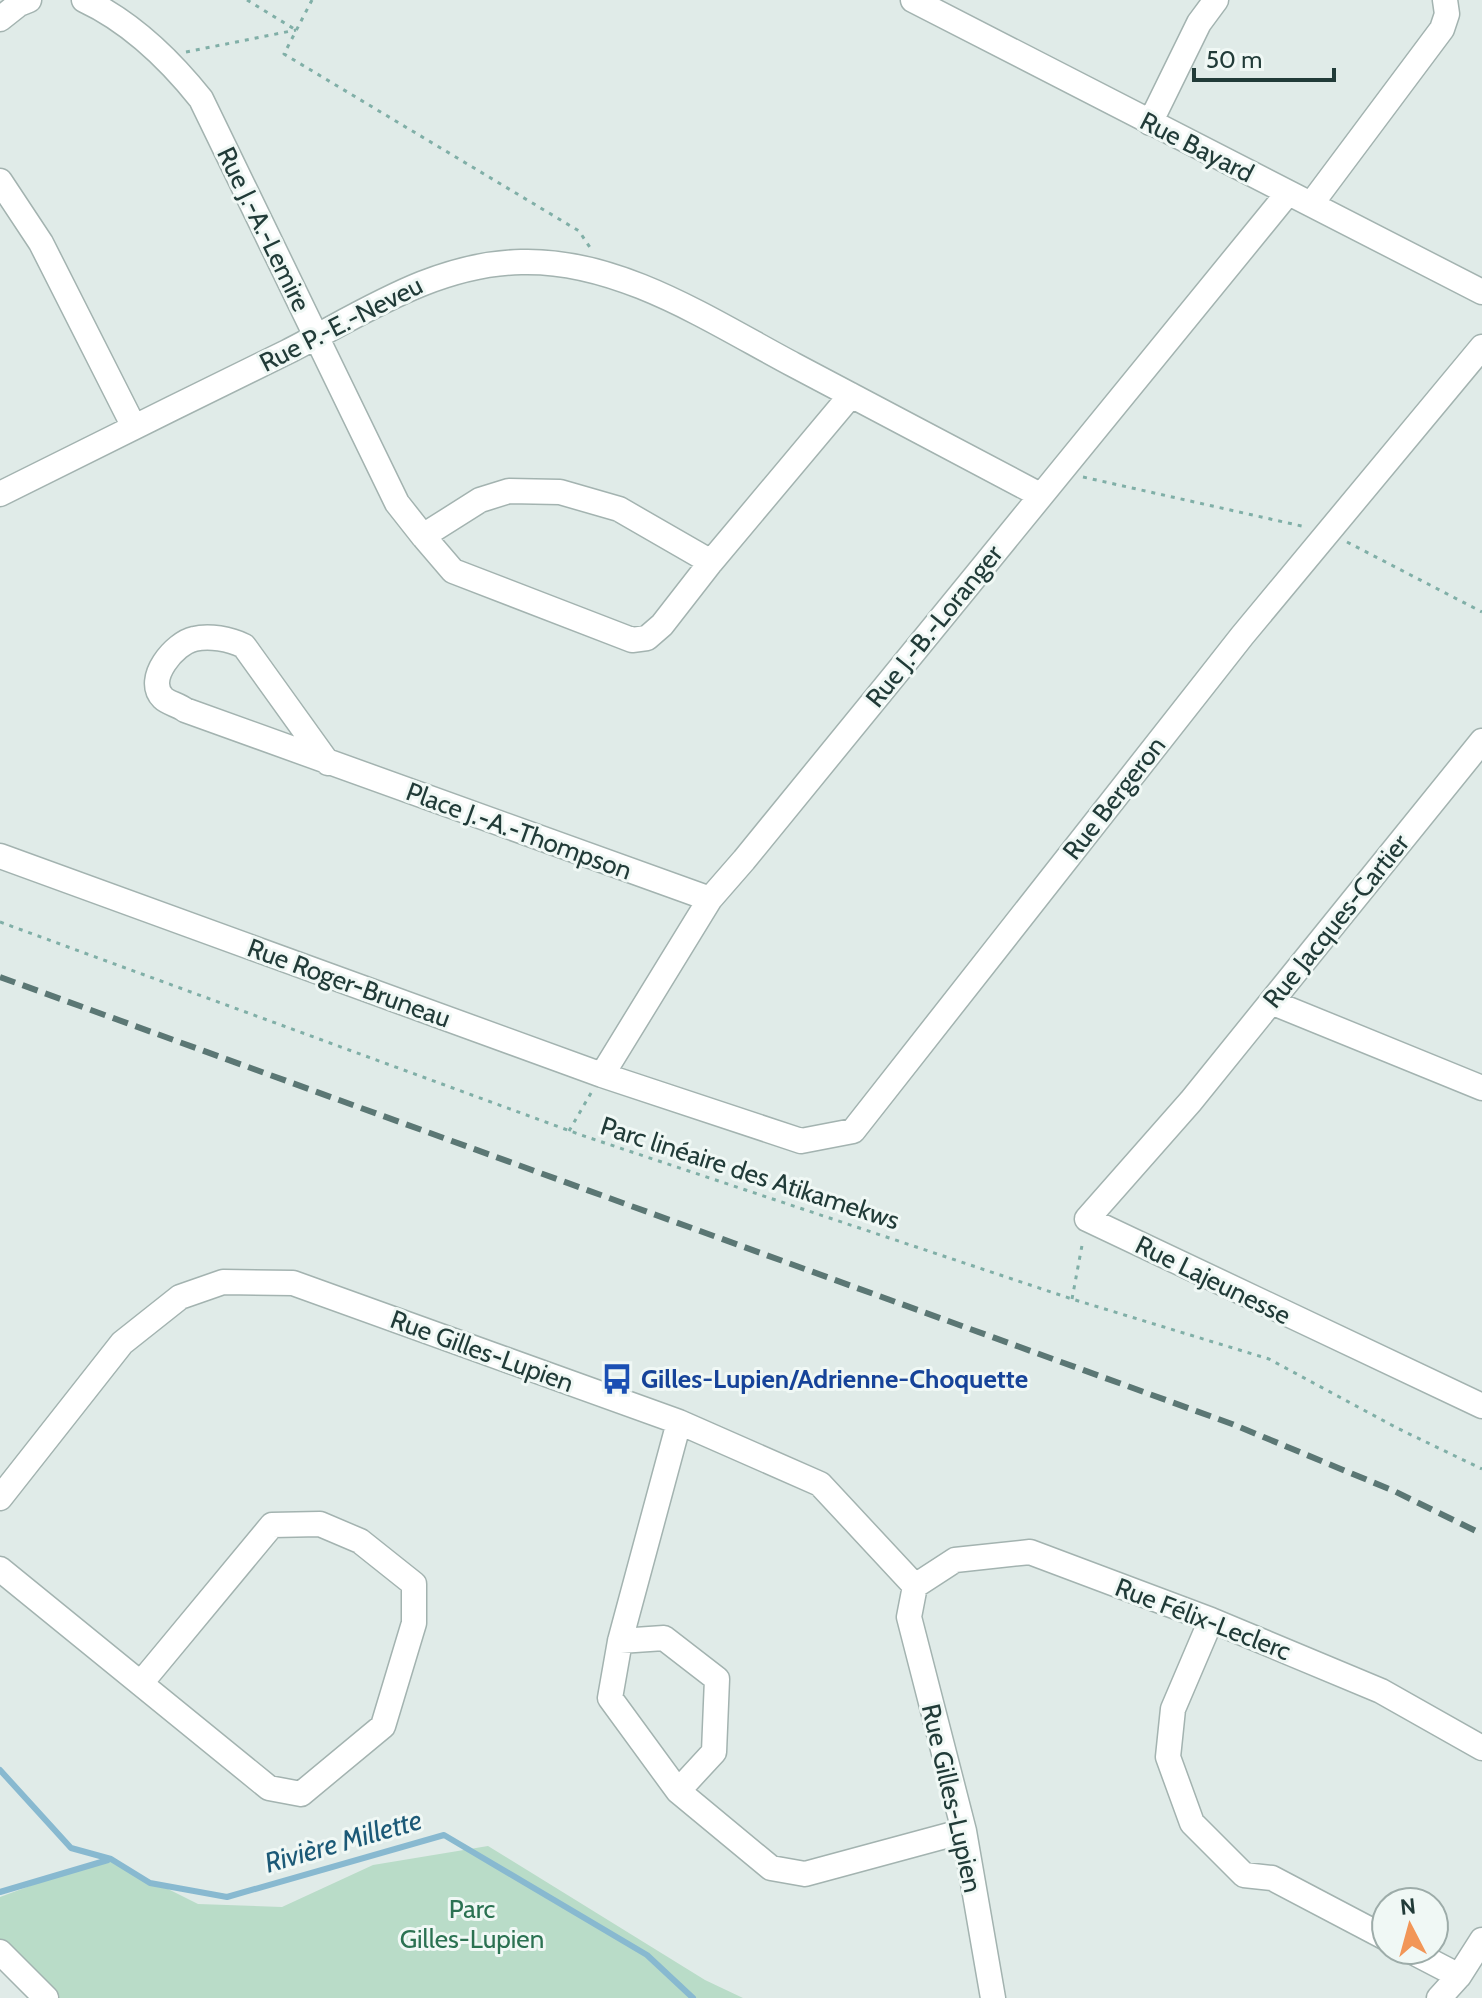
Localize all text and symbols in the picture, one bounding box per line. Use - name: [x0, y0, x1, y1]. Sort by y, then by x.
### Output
- scale bar: [1194, 32, 1334, 82]
- text: 50 m: [1206, 45, 1262, 74]
- street label: Rue Bayard: [1135, 105, 1259, 189]
- street label: Rue J.-A.-Lemire: [210, 141, 318, 317]
- street label: Rue P.-E.-Neveu: [254, 269, 428, 379]
- street label: Rue J.-B.-Loranger: [859, 538, 1010, 714]
- street label: Rue Bergeron: [1056, 730, 1172, 866]
- street label: Place J.-A.-Thompson: [402, 775, 636, 887]
- street label: Rue Jacques-Cartier: [1256, 827, 1416, 1014]
- street label: Rue Roger-Bruneau: [243, 931, 455, 1035]
- street label: Parc linéaire des Atikamekws: [597, 1110, 904, 1237]
- street label: Rue Lajeunesse: [1130, 1229, 1296, 1331]
- street label: Rue Gilles-Lupien: [386, 1303, 578, 1399]
- bus stop icon: Gilles-Lupien/Adrienne-Choquette: [600, 1362, 634, 1396]
- place label: Gilles-Lupien/Adrienne-Choquette: [641, 1363, 1028, 1395]
- street label: Rue Félix-Leclerc: [1111, 1571, 1296, 1667]
- street label: Rue Gilles-Lupien: [915, 1701, 989, 1895]
- water label: Rivière Millette: [260, 1802, 426, 1880]
- north arrow: [1370, 1886, 1450, 1966]
- text: N: [1399, 1892, 1417, 1921]
- park label: Parc Gilles-Lupien: [400, 1893, 544, 1955]

